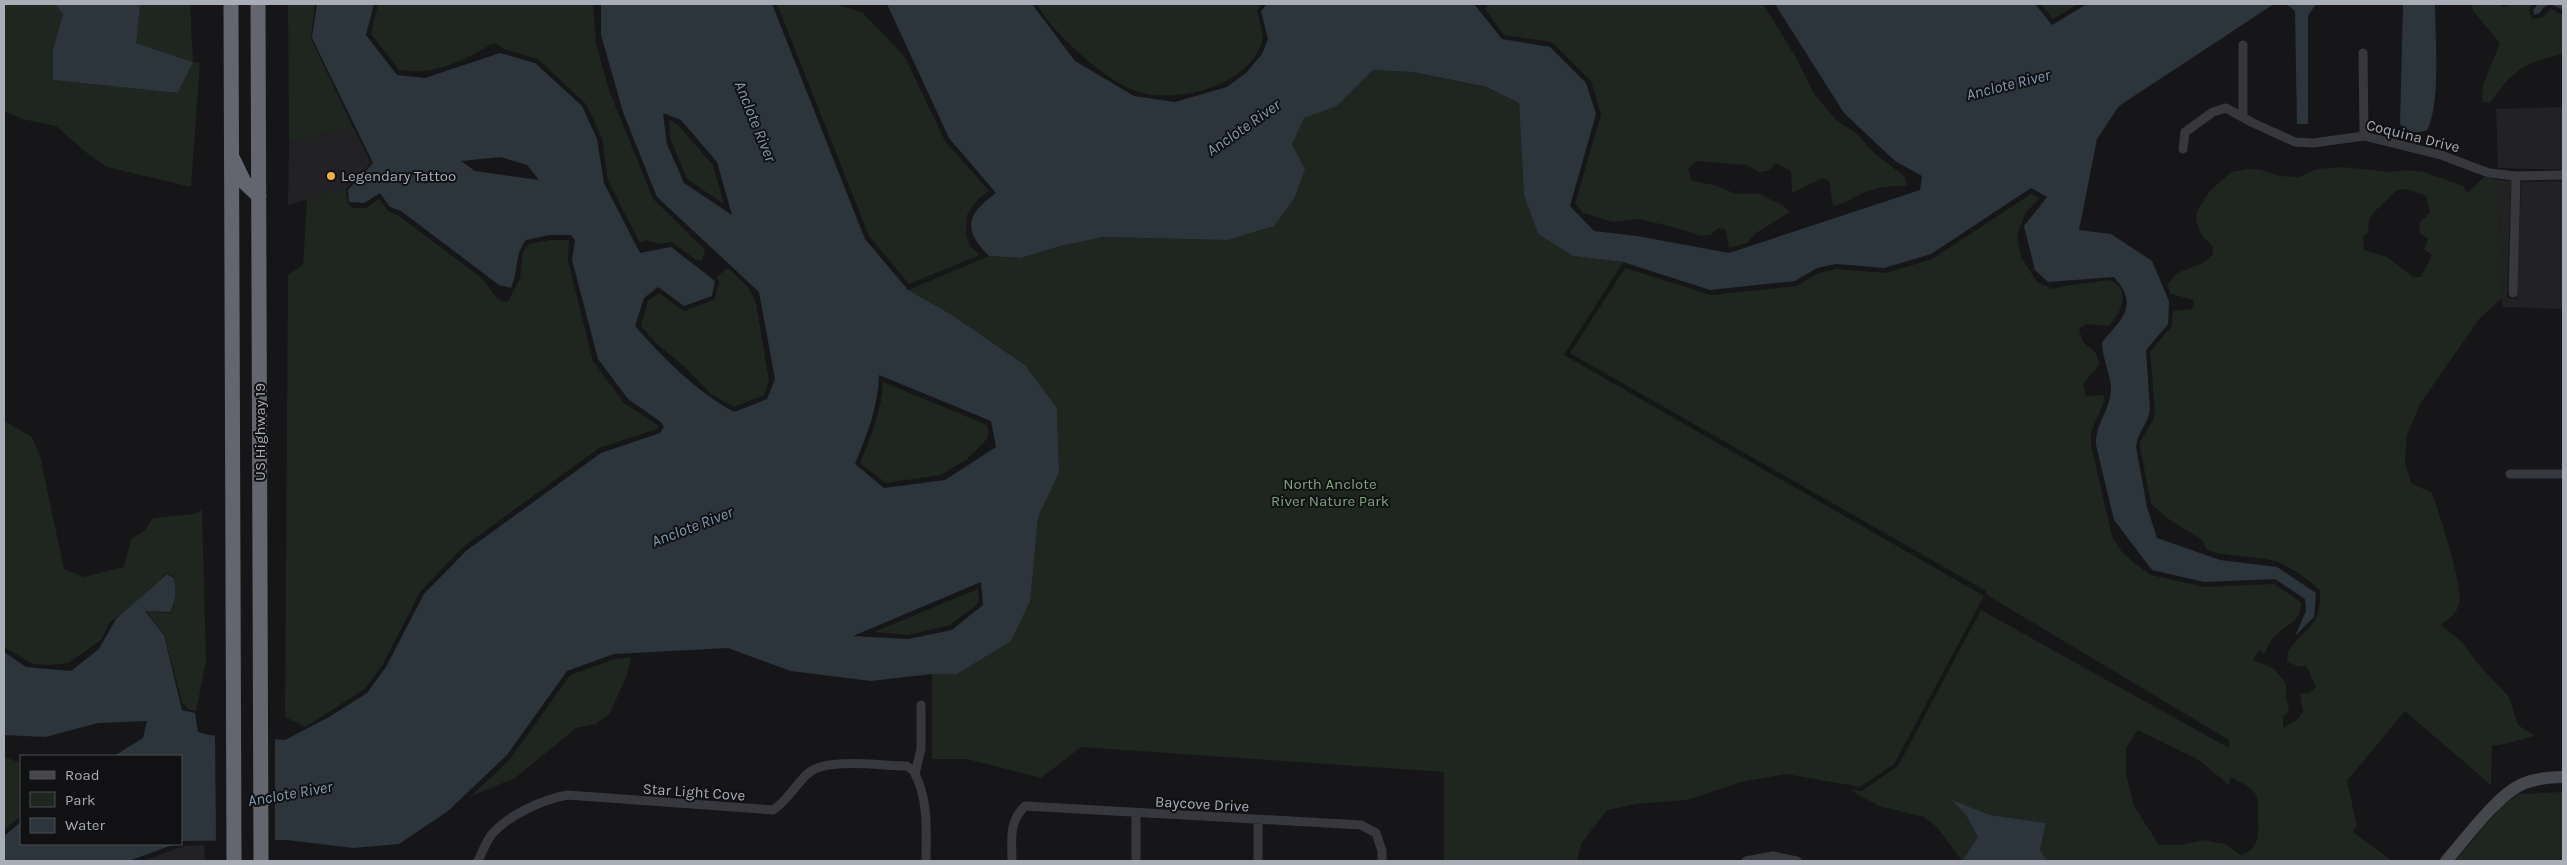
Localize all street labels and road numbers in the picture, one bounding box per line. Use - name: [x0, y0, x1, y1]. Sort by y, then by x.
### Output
- street label: Coquina Drive: [2364, 116, 2462, 156]
- street label: US Highway 19: [251, 383, 269, 481]
- street label: Star Light Cove: [642, 779, 746, 805]
- street label: Baycove Drive: [1154, 793, 1250, 815]

